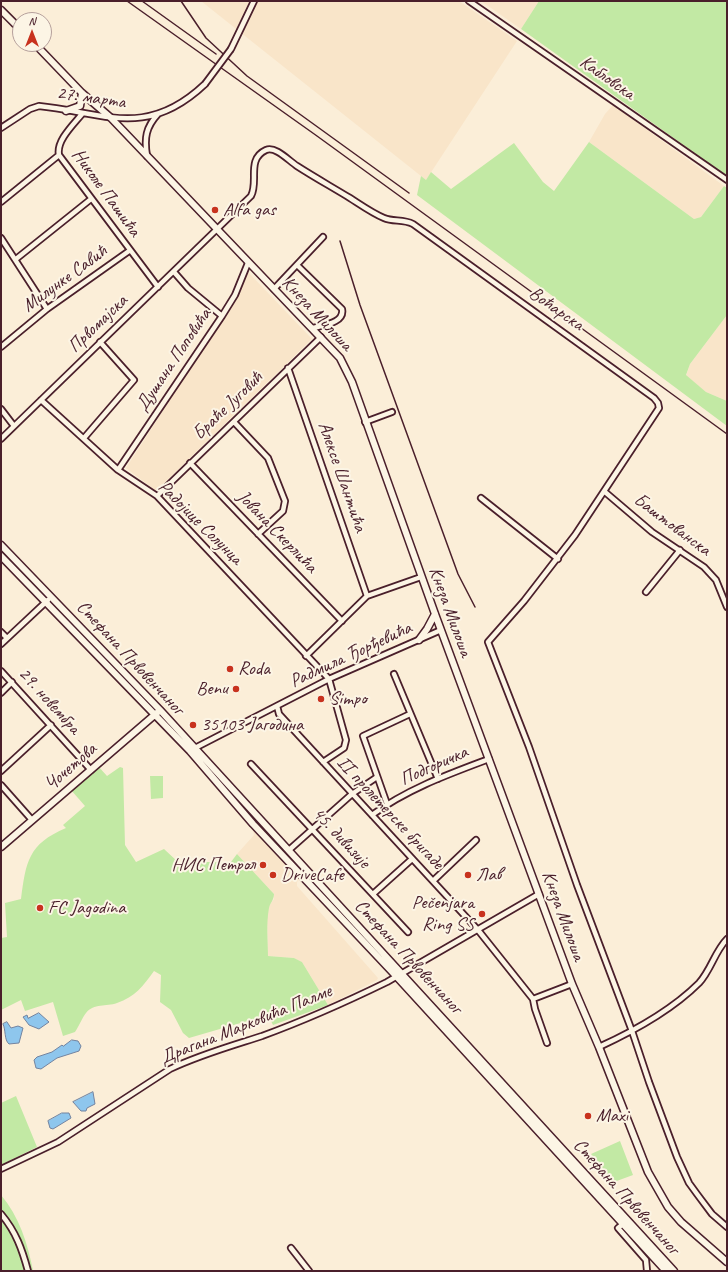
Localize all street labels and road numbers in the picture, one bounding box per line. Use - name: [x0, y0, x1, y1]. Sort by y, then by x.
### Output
- street label: Кабловска: [575, 51, 639, 105]
- street label: 27. марта: [55, 82, 127, 114]
- street label: Николе Пашића: [66, 144, 146, 242]
- street label: Милунке Савић: [18, 241, 112, 317]
- street label: Кнеза Милоша: [277, 272, 357, 356]
- street label: Воћарска: [524, 282, 588, 336]
- street label: Првомајска: [63, 290, 133, 358]
- street label: Душана Поповића: [131, 304, 217, 416]
- street label: Браће Југовић: [188, 367, 268, 445]
- street label: Алексе Шантића: [312, 419, 372, 535]
- street label: Радојице Солунца: [153, 476, 247, 570]
- street label: Јована Скерлића: [232, 486, 322, 578]
- street label: Баштованска: [629, 489, 715, 561]
- street label: Кнеза Милоша: [423, 564, 477, 660]
- street label: Стефана Првовенчаног: [71, 596, 189, 720]
- street label: Радмила Ђорђевића: [286, 617, 416, 693]
- street label: 29. новембра: [13, 663, 85, 739]
- street label: Чочетова: [40, 738, 102, 796]
- street label: Подгоричка: [396, 741, 472, 791]
- street label: II пролетерске бригаде: [332, 752, 448, 874]
- street label: 45. дивизије: [307, 803, 375, 873]
- street label: Кнеза Милоша: [536, 868, 590, 964]
- street label: Стефана Првовенчаног: [349, 895, 467, 1019]
- street label: Драгана Марковића Палме: [157, 980, 335, 1070]
- street label: Стефана Првовенчаног: [568, 1134, 684, 1260]

